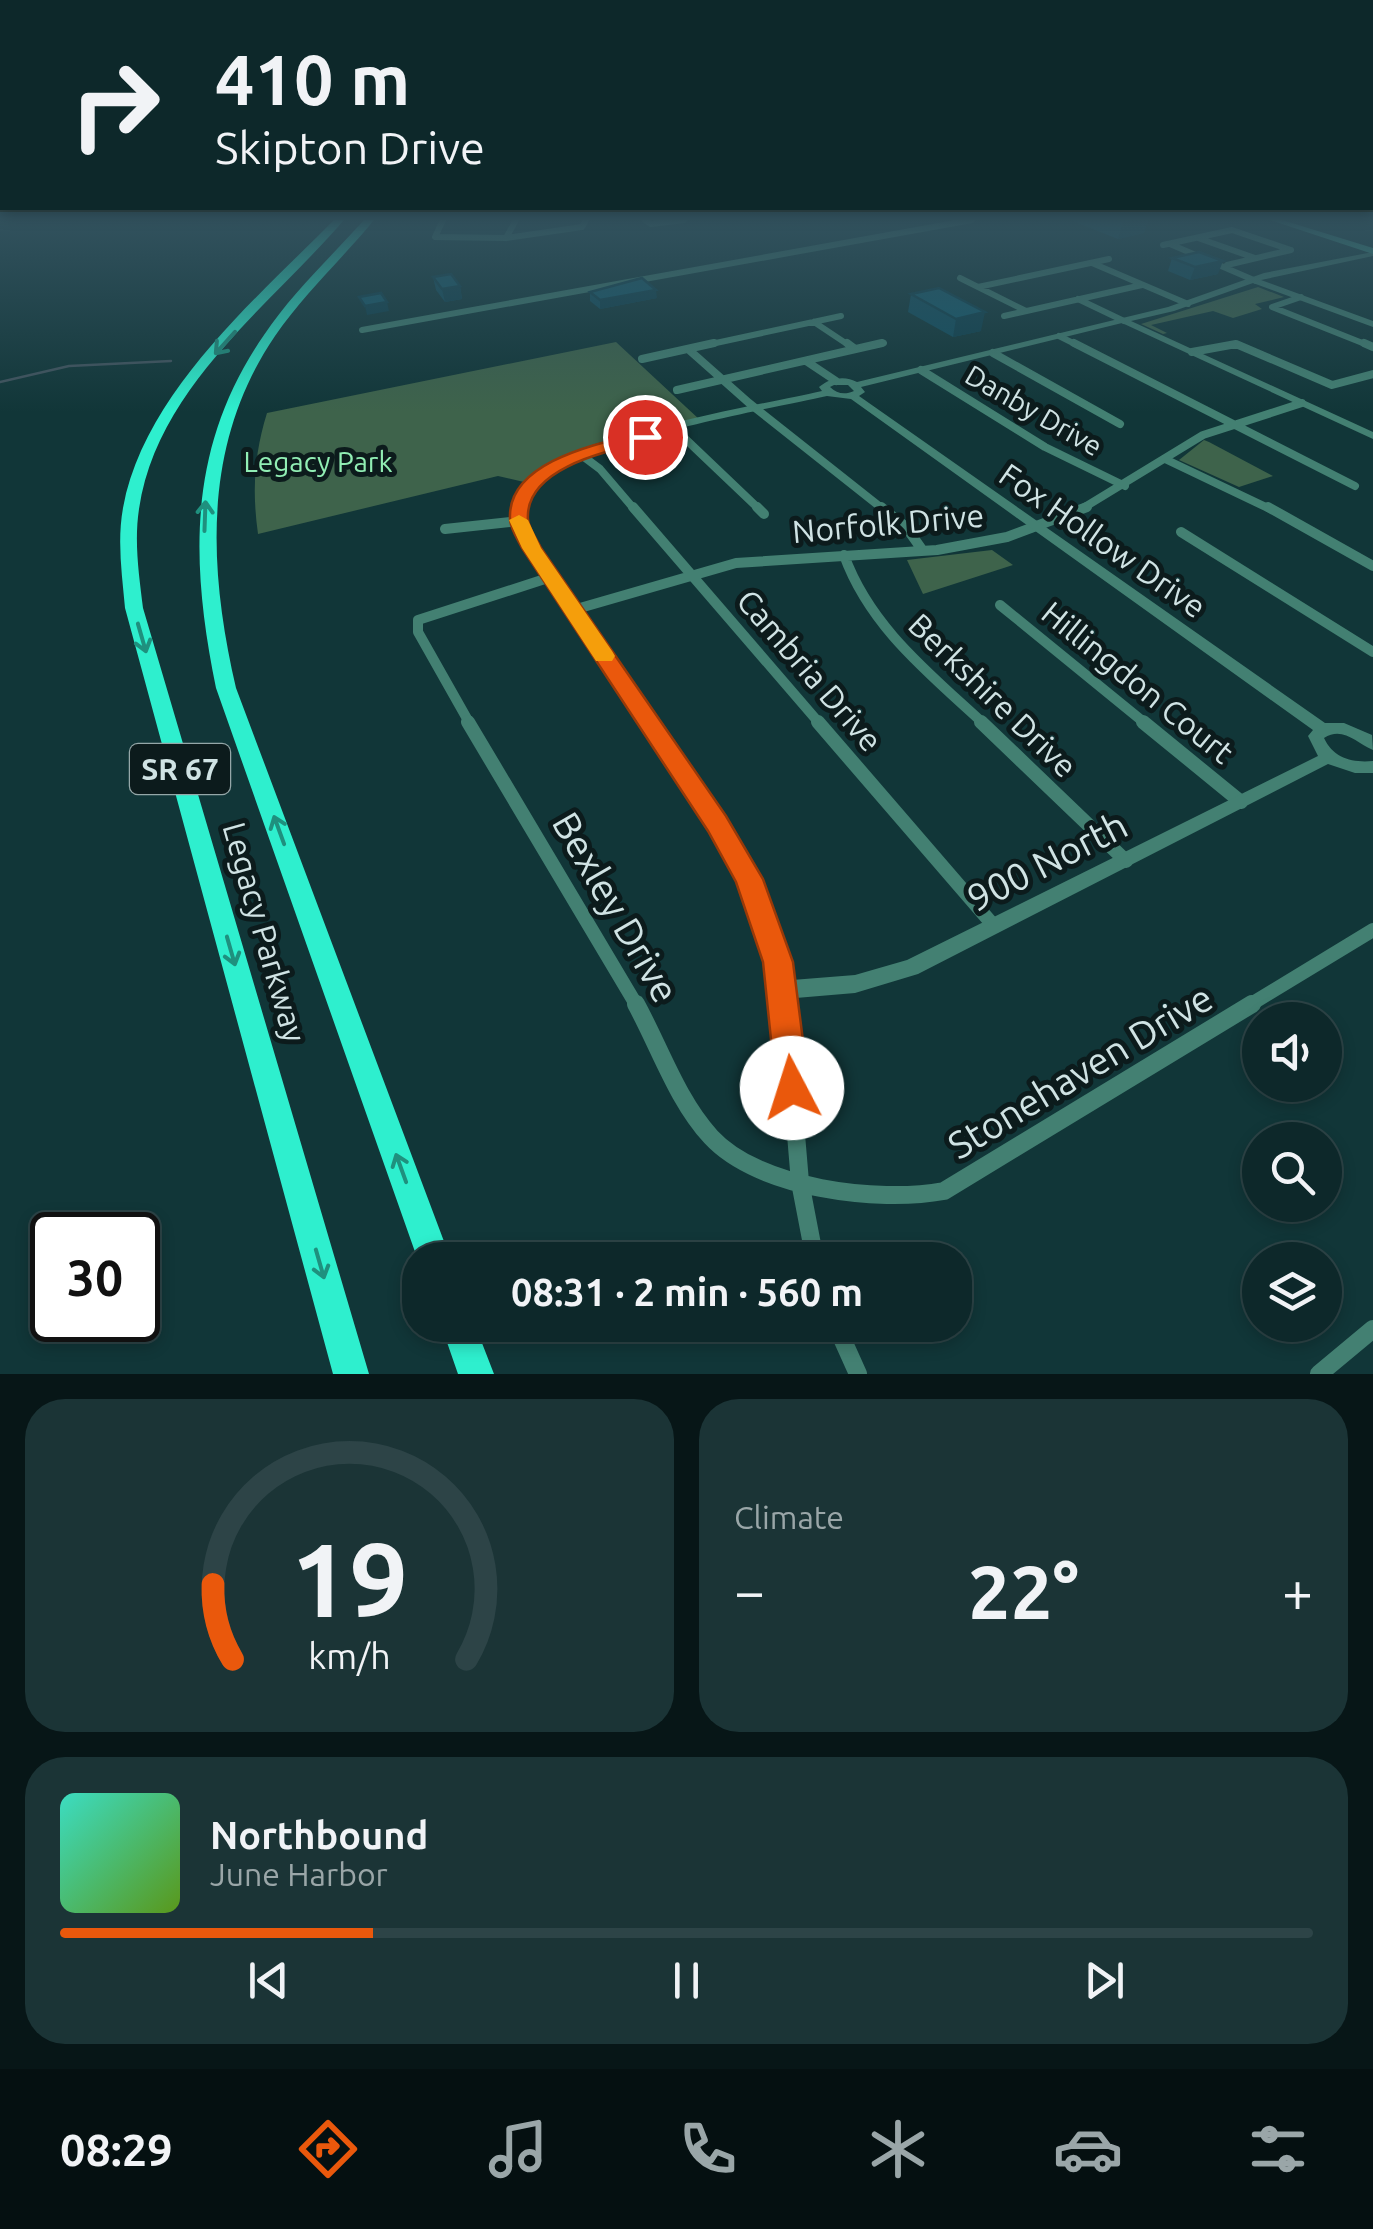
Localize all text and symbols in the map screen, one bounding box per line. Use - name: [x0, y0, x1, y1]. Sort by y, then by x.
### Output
- icon: right: [50, 40, 180, 170]
- text: 410 m: [215, 40, 410, 118]
- text: Skipton Drive: [215, 122, 485, 173]
- one-way arrow: [214, 330, 237, 355]
- street label: Danby Drive: [960, 358, 1108, 462]
- pin: [603, 395, 688, 480]
- icon: arrive: [618, 410, 673, 465]
- park label: Legacy Park: [243, 446, 393, 477]
- street label: Fox Hollow Drive: [993, 456, 1213, 624]
- street label: Norfolk Drive: [791, 497, 985, 549]
- one-way arrow: [196, 501, 215, 533]
- street label: Cambria Drive: [730, 582, 890, 758]
- street label: Hillingdon Court: [1035, 594, 1241, 770]
- street label: Berkshire Drive: [902, 606, 1084, 784]
- one-way arrow: [134, 622, 153, 654]
- road number: SR 67: [130, 744, 230, 794]
- street label: 900 North: [960, 803, 1134, 919]
- street label: Bexley Drive: [545, 805, 687, 1009]
- one-way arrow: [269, 815, 287, 846]
- street label: Legacy Parkway: [216, 818, 314, 1046]
- one-way arrow: [223, 935, 241, 966]
- street label: Stonehaven Drive: [940, 976, 1220, 1166]
- map controls: [1242, 1002, 1342, 1342]
- button: sound: [1242, 1002, 1342, 1102]
- position arrow: [740, 1036, 844, 1140]
- button: search: [1242, 1122, 1342, 1222]
- one-way arrow: [391, 1154, 409, 1185]
- speed limit sign: 30: [30, 1212, 160, 1342]
- button: layers: [1242, 1242, 1342, 1342]
- one-way arrow: [311, 1248, 330, 1279]
- text: 08:31 · 2 min · 560 m: [511, 1271, 863, 1313]
- text: Climate: [734, 1499, 844, 1535]
- text: 19: [291, 1520, 408, 1637]
- text: 22°: [968, 1549, 1079, 1633]
- text: −: [734, 1560, 765, 1621]
- text: +: [1282, 1560, 1313, 1621]
- text: km/h: [308, 1636, 391, 1676]
- text: Northbound: [210, 1814, 428, 1856]
- text: June Harbor: [210, 1856, 388, 1892]
- icon: previous: [241, 1953, 296, 2008]
- icon: pause: [659, 1953, 714, 2008]
- icon: next: [1077, 1953, 1132, 2008]
- icon: directions: [293, 2114, 363, 2184]
- icon: music: [483, 2114, 553, 2184]
- icon: phone: [673, 2114, 743, 2184]
- icon: climate: [863, 2114, 933, 2184]
- icon: car: [1053, 2114, 1123, 2184]
- icon: filters: [1243, 2114, 1313, 2184]
- text: 08:29: [60, 2124, 173, 2175]

